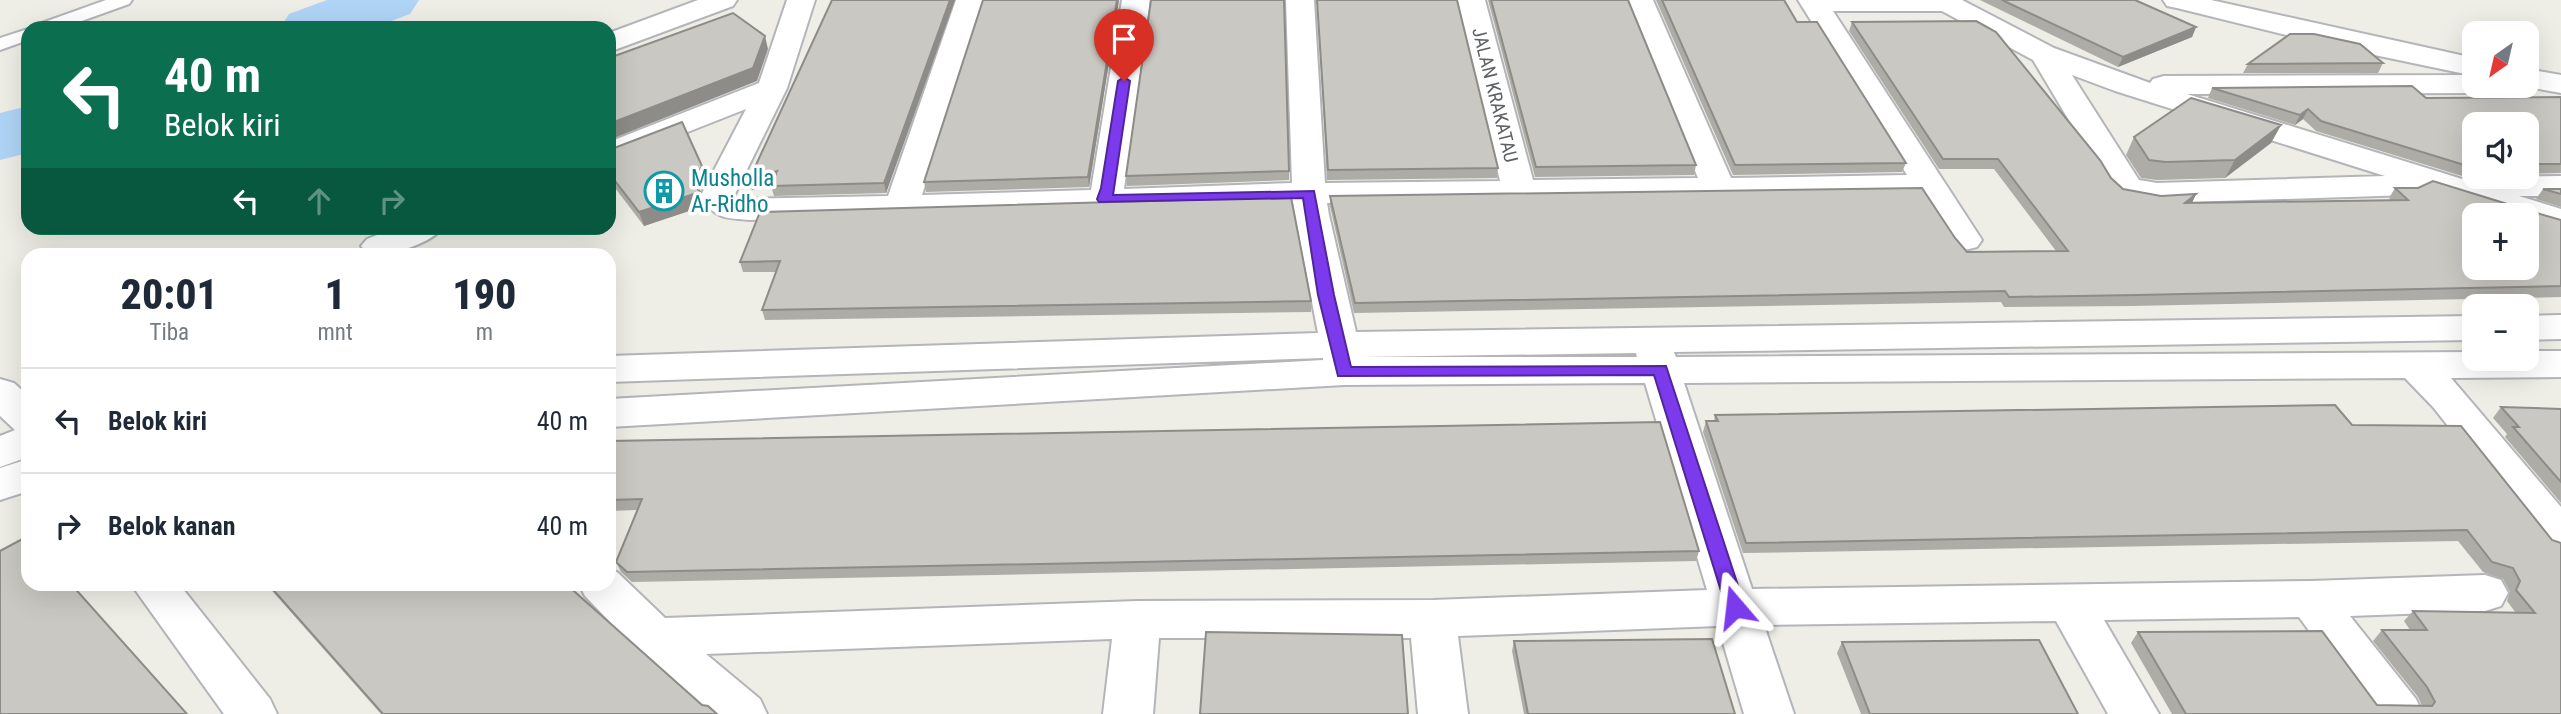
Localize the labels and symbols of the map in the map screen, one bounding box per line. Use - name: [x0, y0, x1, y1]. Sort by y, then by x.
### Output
- pin: [1094, 9, 1154, 81]
- north arrow: [2462, 21, 2539, 98]
- street label: JALAN KRAKATAU: [1467, 25, 1523, 165]
- place label: Musholla Ar-Ridho: [691, 165, 774, 218]
- building icon: Musholla Ar-Ridho: [643, 170, 685, 212]
- position arrow: [1698, 570, 1772, 644]

